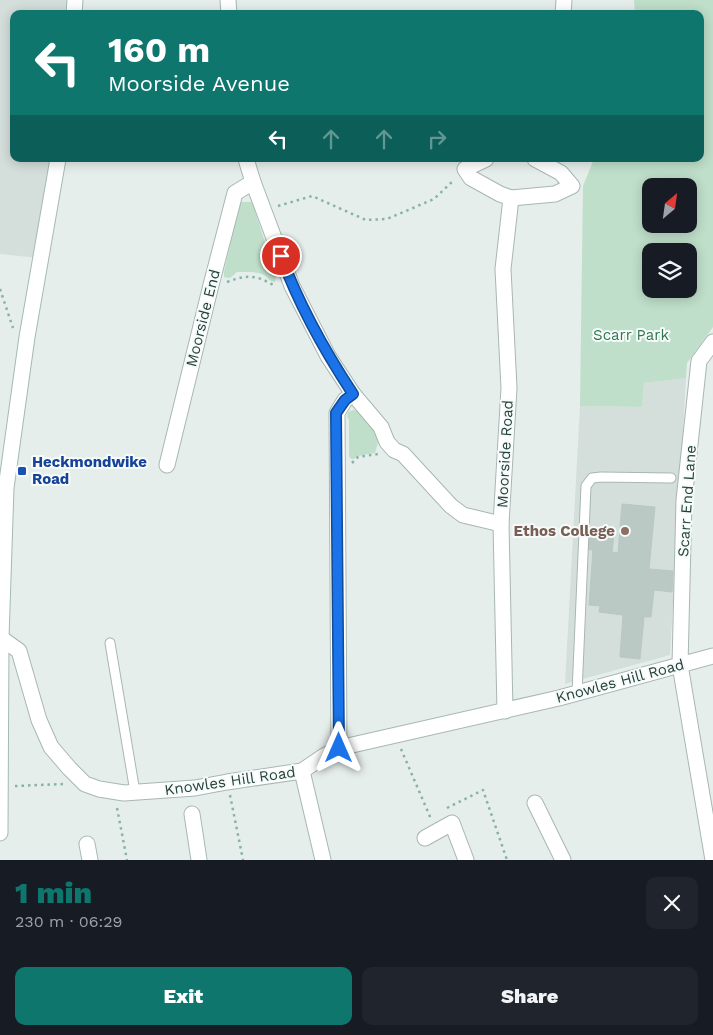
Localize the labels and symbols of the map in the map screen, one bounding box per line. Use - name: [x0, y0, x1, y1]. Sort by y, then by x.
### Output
- north arrow: [642, 178, 698, 232]
- pin: [260, 235, 302, 277]
- street label: Moorside End: [182, 267, 224, 369]
- park label: Scarr Park: [593, 326, 669, 344]
- street label: Moorside Road: [493, 400, 517, 508]
- street label: Scarr End Lane: [674, 444, 700, 558]
- place label: Heckmondwike Road: [32, 453, 147, 488]
- marker: Heckmondwike Road: [16, 465, 28, 477]
- place label: Ethos College: [514, 522, 615, 540]
- marker: Ethos College: [619, 525, 631, 537]
- street label: Knowles Hill Road: [554, 655, 686, 707]
- position arrow: [312, 721, 364, 773]
- street label: Knowles Hill Road: [163, 763, 297, 799]

